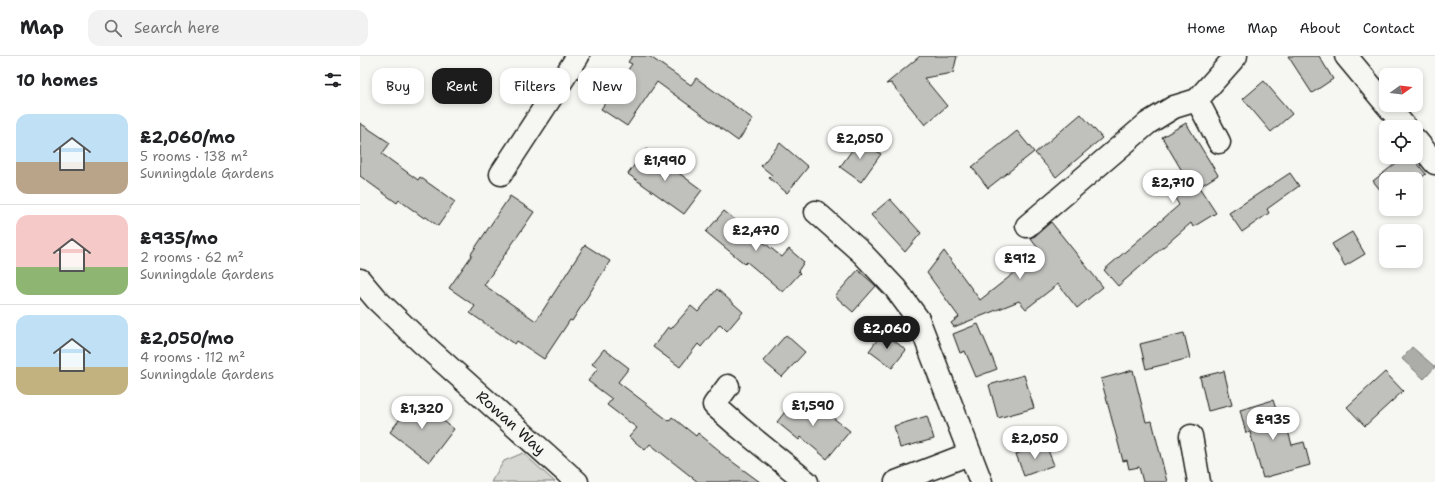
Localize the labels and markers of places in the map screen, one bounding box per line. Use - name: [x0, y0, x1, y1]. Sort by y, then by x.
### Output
- pin: £2,050: [827, 126, 893, 160]
- pin: £1,990: [632, 148, 698, 182]
- pin: £2,710: [1140, 170, 1206, 204]
- pin: £2,470: [723, 218, 789, 252]
- pin: £912: [996, 246, 1044, 280]
- pin: £2,060: [854, 316, 920, 350]
- pin: £1,590: [780, 393, 846, 427]
- pin: £1,320: [389, 396, 455, 430]
- pin: £935: [1249, 407, 1297, 441]
- pin: £2,050: [1002, 426, 1068, 460]

